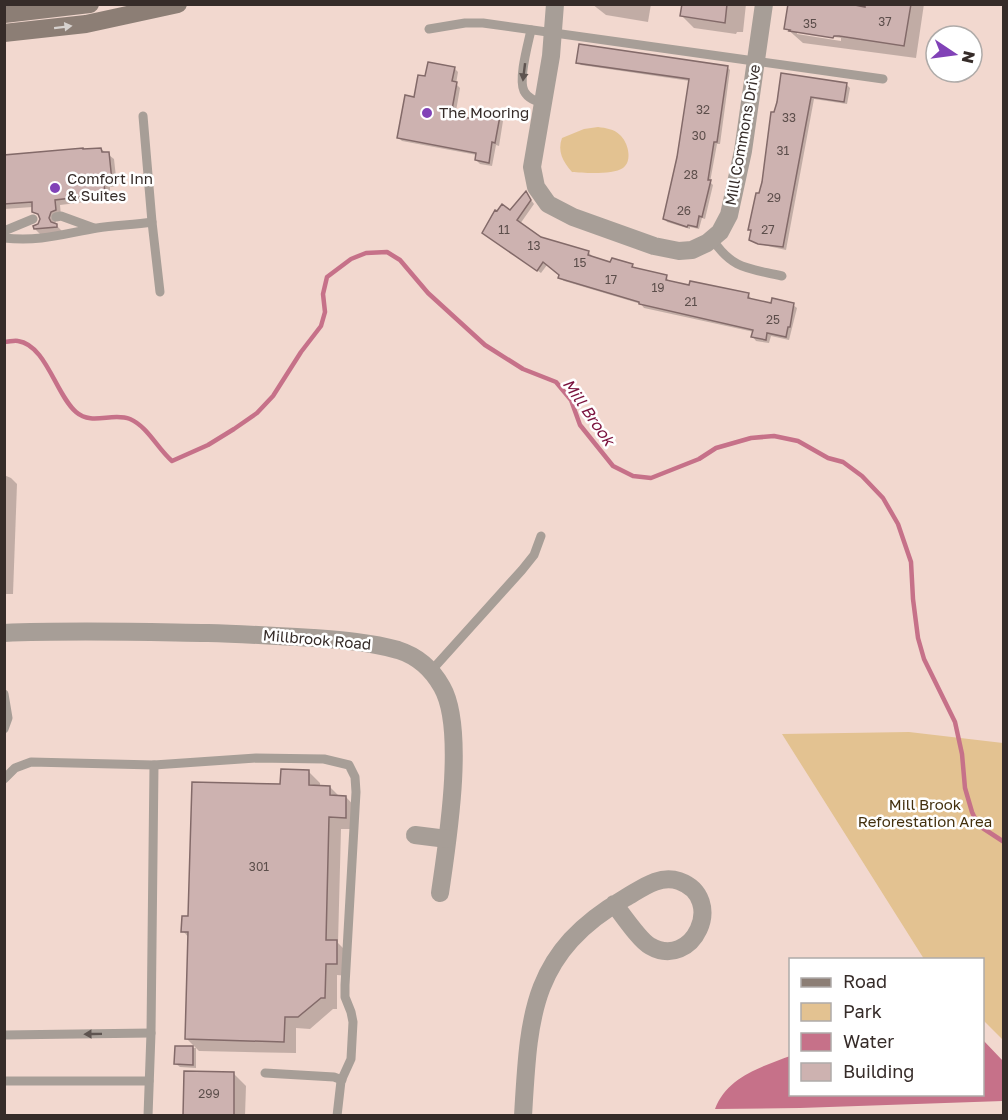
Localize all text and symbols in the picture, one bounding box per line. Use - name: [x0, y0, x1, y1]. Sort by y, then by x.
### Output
- house number: 37: [878, 14, 892, 29]
- house number: 35: [803, 16, 817, 31]
- one-way arrow: [53, 22, 72, 32]
- north arrow: [924, 24, 984, 84]
- text: N: [958, 49, 980, 66]
- one-way arrow: [519, 63, 528, 82]
- street label: Mill Commons Drive: [721, 63, 763, 207]
- house number: 32: [696, 102, 710, 117]
- place label: The Mooring: [439, 103, 529, 121]
- marker: The Mooring: [420, 106, 434, 120]
- house number: 33: [782, 110, 796, 125]
- house number: 30: [692, 128, 706, 143]
- house number: 31: [777, 143, 790, 158]
- house number: 28: [684, 167, 698, 182]
- place label: Comfort Inn & Suites: [67, 169, 153, 204]
- marker: Comfort Inn & Suites: [48, 181, 62, 195]
- house number: 29: [767, 190, 781, 205]
- house number: 26: [677, 203, 691, 218]
- house number: 11: [498, 222, 510, 237]
- house number: 27: [761, 222, 775, 237]
- house number: 13: [528, 238, 540, 253]
- house number: 15: [574, 255, 586, 270]
- house number: 17: [605, 272, 617, 287]
- house number: 19: [651, 280, 665, 295]
- house number: 21: [685, 294, 698, 309]
- house number: 25: [766, 312, 780, 327]
- water label: Mill Brook: [559, 375, 620, 451]
- street label: Millbrook Road: [262, 625, 372, 653]
- park label: Mill Brook Reforestation Area: [858, 795, 992, 830]
- house number: 301: [249, 859, 269, 874]
- legend: [789, 958, 984, 1096]
- text: Road: [843, 970, 887, 992]
- text: Park: [843, 1000, 882, 1022]
- one-way arrow: [83, 1029, 102, 1039]
- text: Water: [843, 1030, 894, 1052]
- text: Building: [843, 1060, 914, 1082]
- house number: 299: [198, 1086, 220, 1101]

